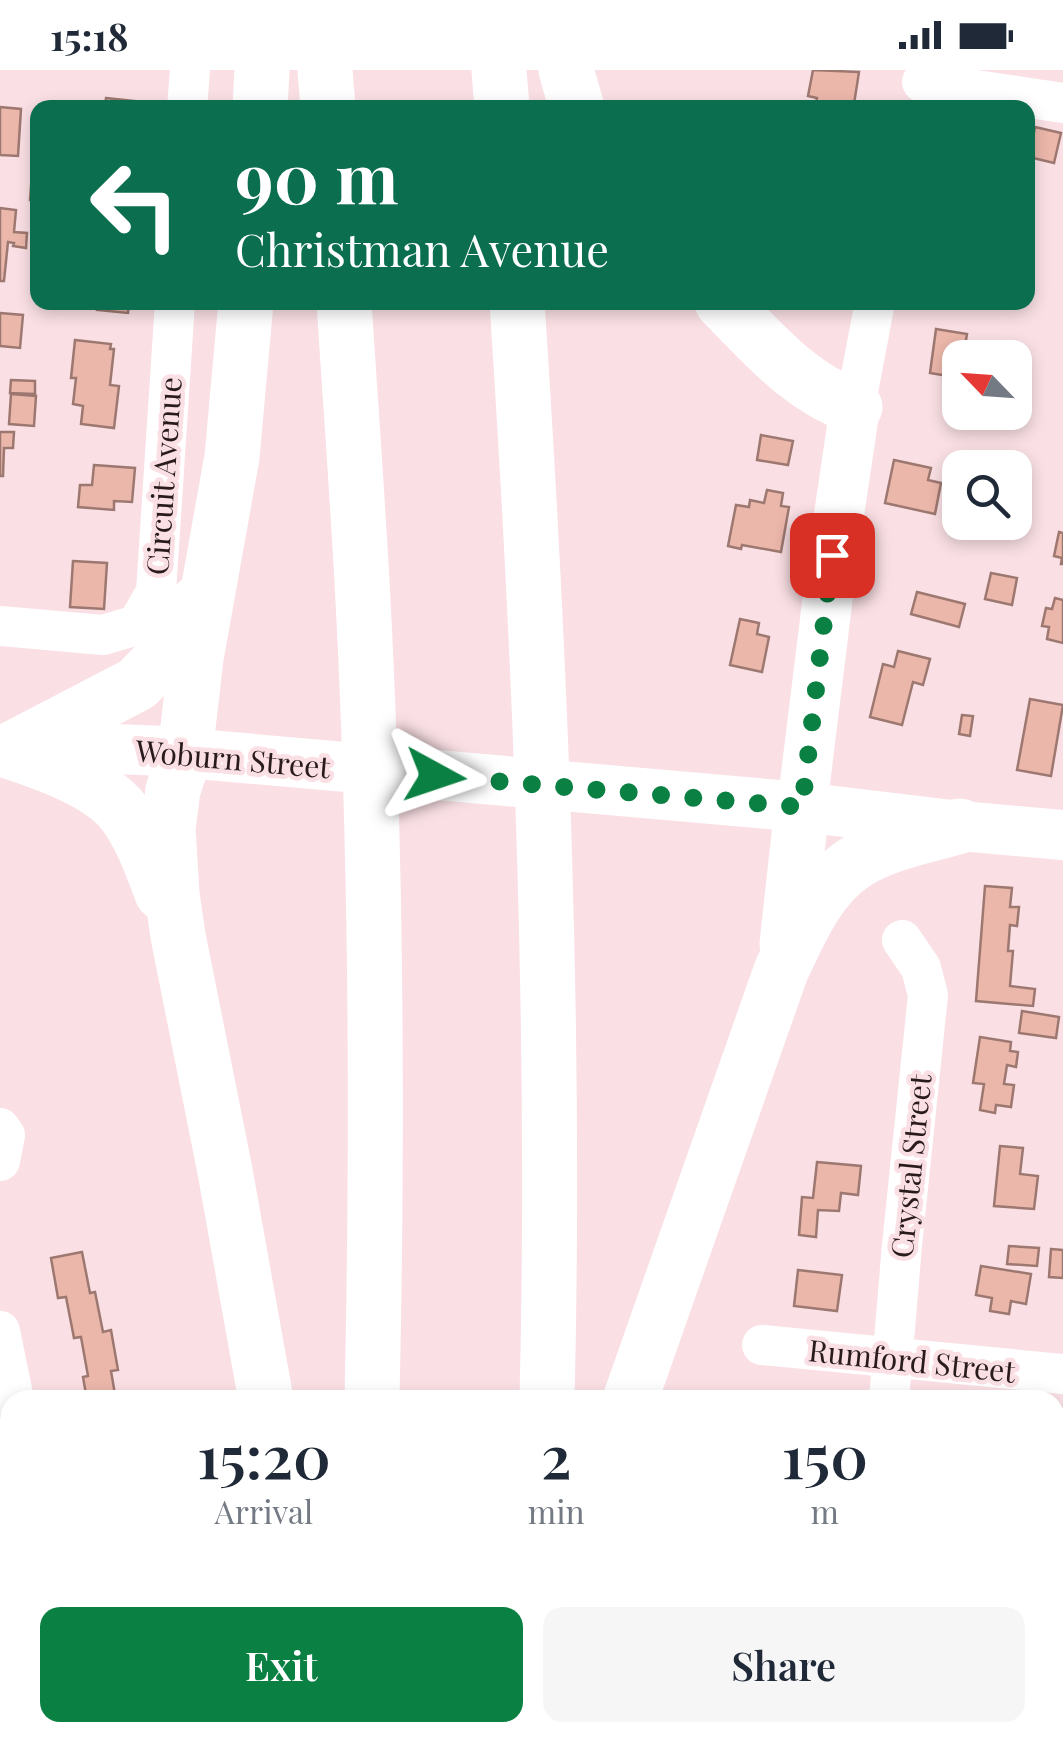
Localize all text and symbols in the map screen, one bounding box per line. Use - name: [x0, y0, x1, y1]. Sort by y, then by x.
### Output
- text: 15:18: [50, 10, 128, 61]
- text: 90 m: [235, 128, 399, 222]
- icon: left: [70, 140, 200, 270]
- text: Christman Avenue: [235, 218, 609, 278]
- north arrow: [942, 340, 1032, 430]
- map controls: [942, 340, 1032, 540]
- street label: Circuit Avenue: [136, 376, 190, 576]
- button: search: [942, 450, 1032, 540]
- pin: [790, 513, 875, 598]
- icon: arrive: [805, 528, 860, 583]
- position arrow: [383, 724, 487, 828]
- street label: Woburn Street: [133, 729, 332, 786]
- street label: Crystal Street: [880, 1072, 940, 1260]
- street label: Rumford Street: [807, 1329, 1018, 1391]
- text: 15:20: [197, 1414, 331, 1494]
- text: 2: [541, 1414, 571, 1494]
- text: 150: [782, 1414, 868, 1494]
- text: Arrival: [215, 1489, 313, 1532]
- text: min: [528, 1489, 585, 1532]
- text: m: [811, 1489, 839, 1532]
- button: Exit: [40, 1607, 523, 1722]
- button: Share: [543, 1607, 1025, 1722]

